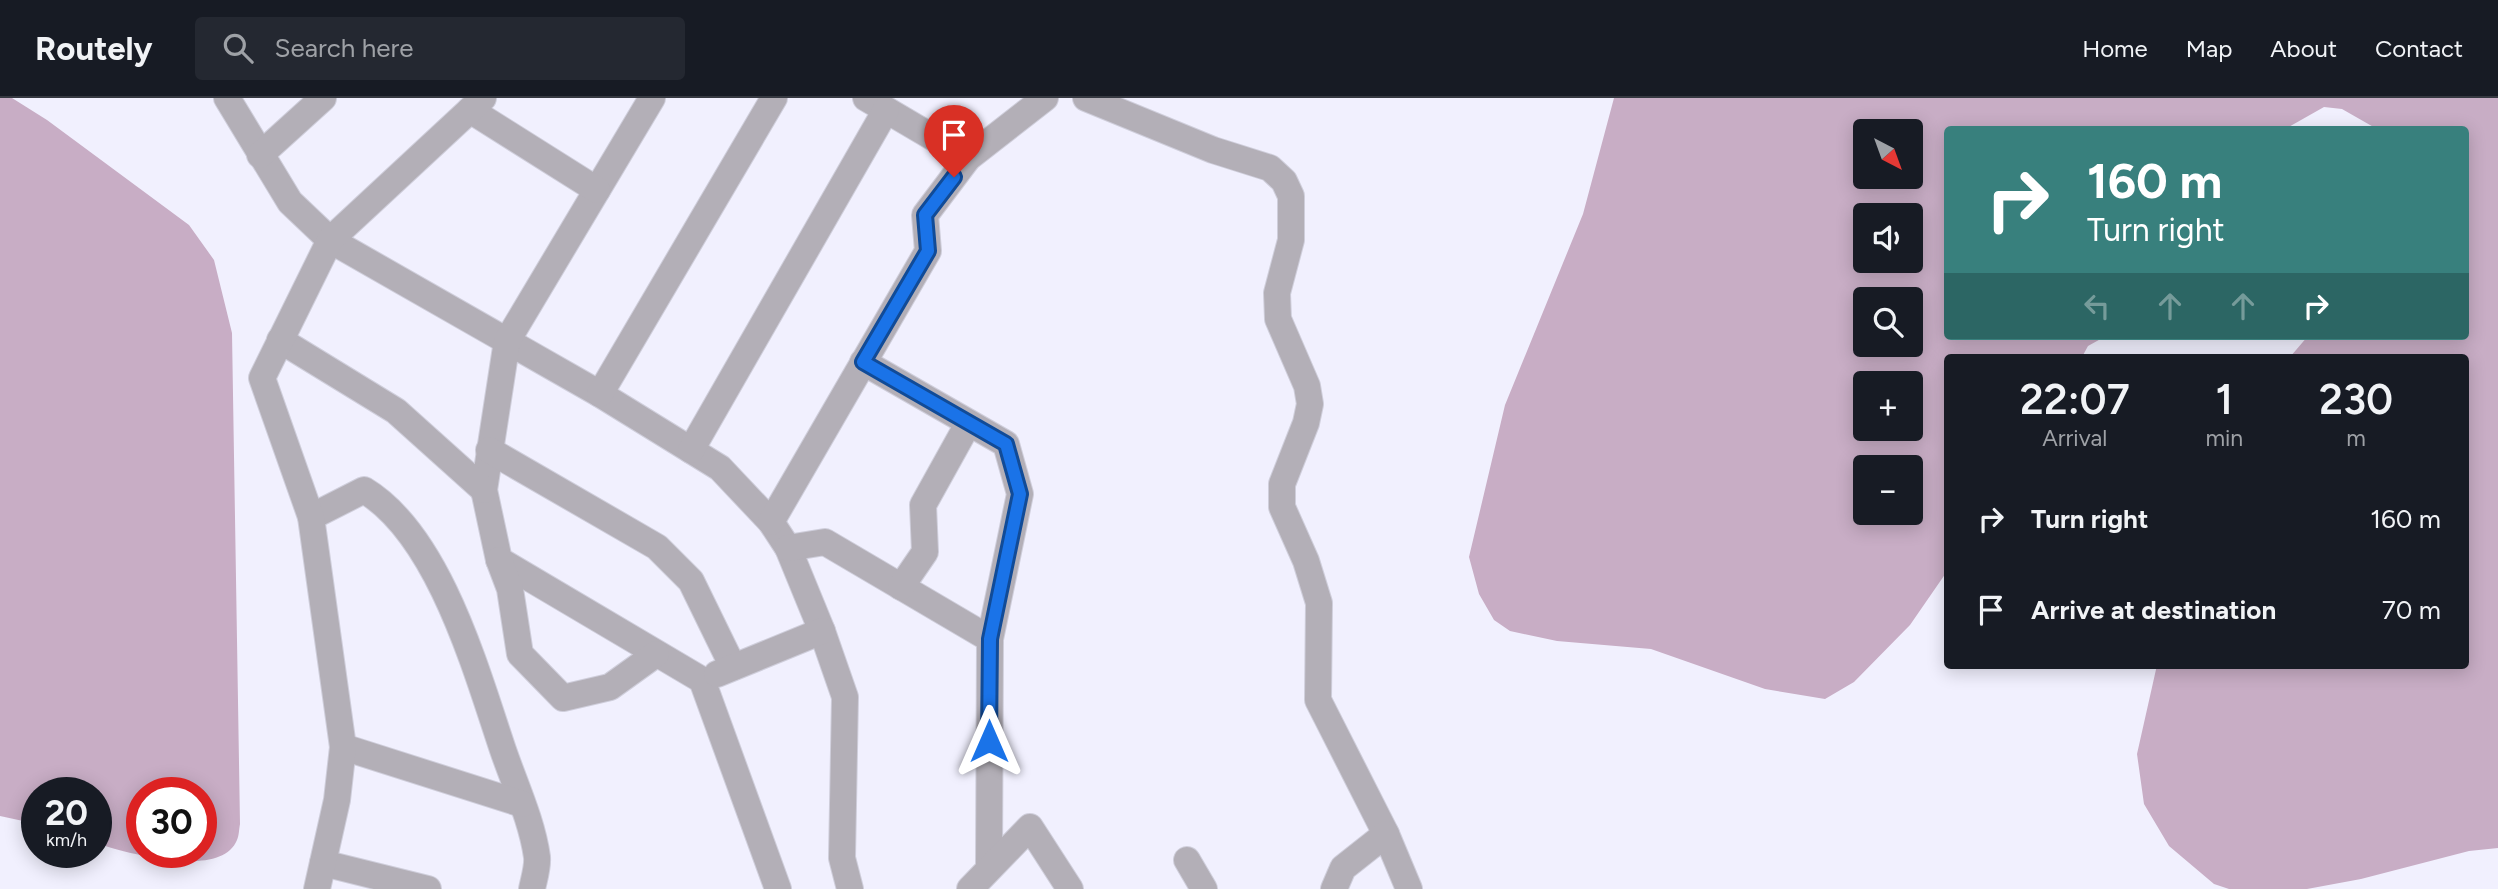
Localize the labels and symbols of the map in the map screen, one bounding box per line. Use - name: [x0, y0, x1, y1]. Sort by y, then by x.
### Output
- pin: [924, 105, 984, 177]
- north arrow: [1853, 119, 1923, 189]
- position arrow: [952, 704, 1026, 778]
- speed limit sign: 30: [126, 777, 217, 868]

